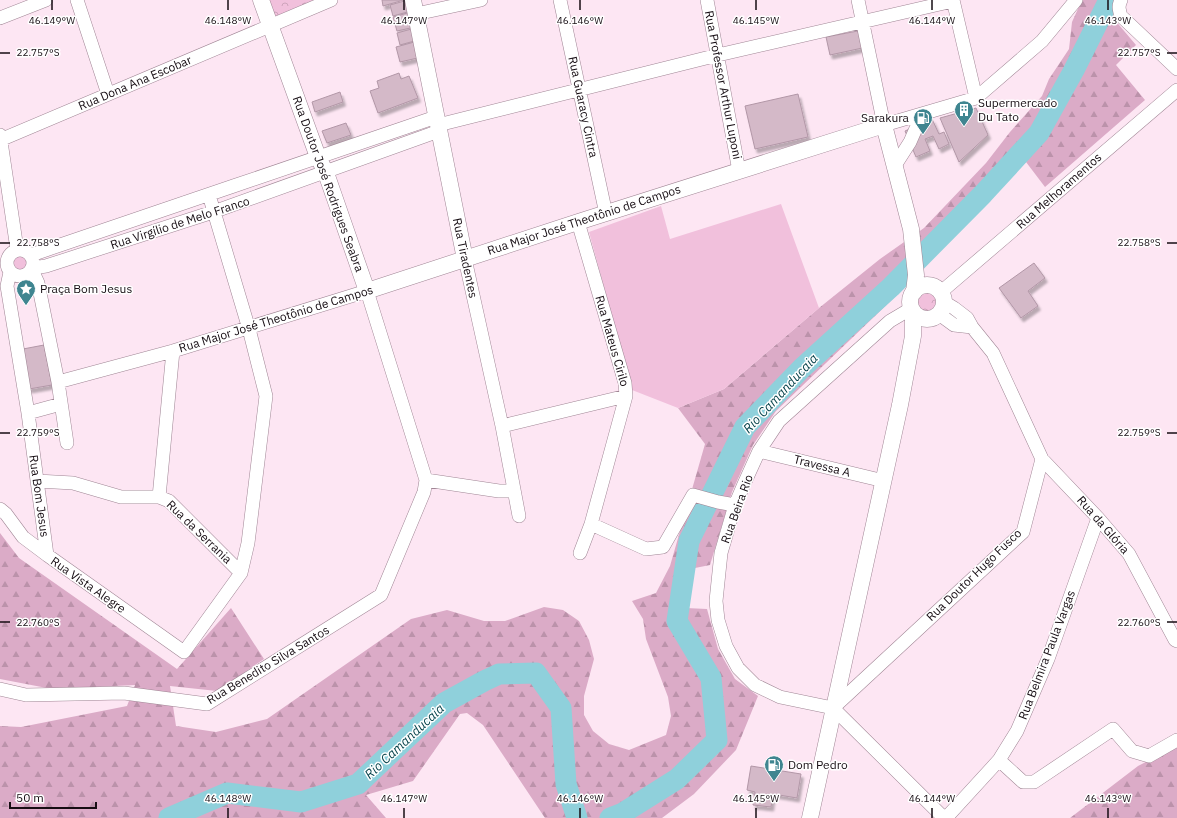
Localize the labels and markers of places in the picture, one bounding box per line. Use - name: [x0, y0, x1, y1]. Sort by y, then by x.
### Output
- place label: Supermercado Du Tato: [978, 95, 1058, 124]
- building icon: Supermercado Du Tato: [953, 99, 975, 127]
- fuel station icon: Sarakura: [912, 107, 934, 135]
- place label: Sarakura: [861, 110, 910, 125]
- place icon: Praça Bom Jesus: [15, 278, 37, 306]
- place label: Praça Bom Jesus: [40, 281, 132, 296]
- fuel station icon: Dom Pedro: [763, 754, 785, 782]
- place label: Dom Pedro: [788, 757, 848, 772]

